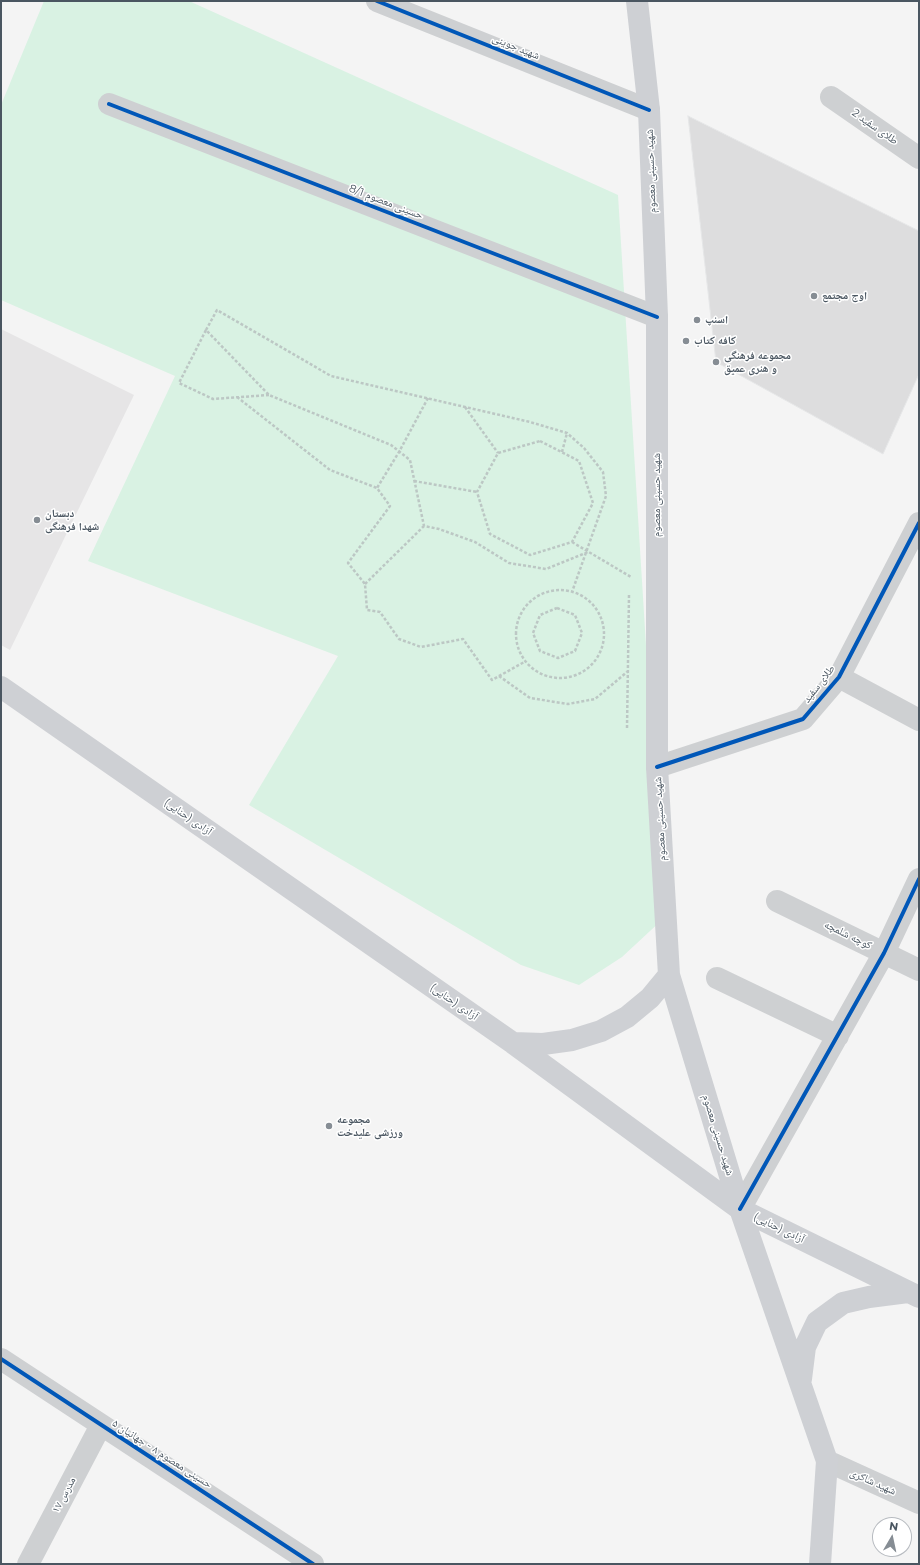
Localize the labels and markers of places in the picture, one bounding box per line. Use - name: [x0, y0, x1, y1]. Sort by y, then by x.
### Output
- place label: اوج مجتمع: [822, 289, 867, 303]
- marker: اوج مجتمع: [809, 291, 819, 301]
- place label: اسنپ: [705, 313, 728, 327]
- marker: اسنپ: [692, 315, 702, 325]
- place label: کافه کتاب: [694, 334, 736, 348]
- marker: کافه کتاب: [681, 336, 691, 346]
- place label: مجموعه فرهنگی و هنری عمیق: [724, 349, 791, 375]
- marker: مجموعه فرهنگی و هنری عمیق: [711, 357, 721, 367]
- place label: دبستان شهدا فرهنگی: [45, 507, 99, 533]
- marker: دبستان شهدا فرهنگی: [32, 515, 42, 525]
- place label: مجموعه ورزشی علیدخت: [337, 1113, 403, 1139]
- marker: مجموعه ورزشی علیدخت: [324, 1121, 334, 1131]

